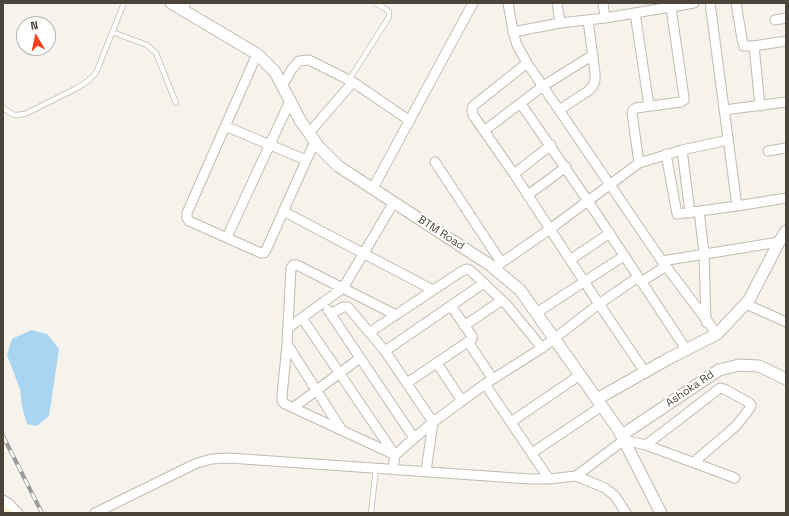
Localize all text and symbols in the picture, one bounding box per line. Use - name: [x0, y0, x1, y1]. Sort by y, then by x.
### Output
- north arrow: [16, 16, 56, 56]
- text: N: [30, 18, 39, 33]
- street label: BTM Road: [415, 213, 467, 253]
- street label: Ashoka Rd: [663, 368, 717, 410]

